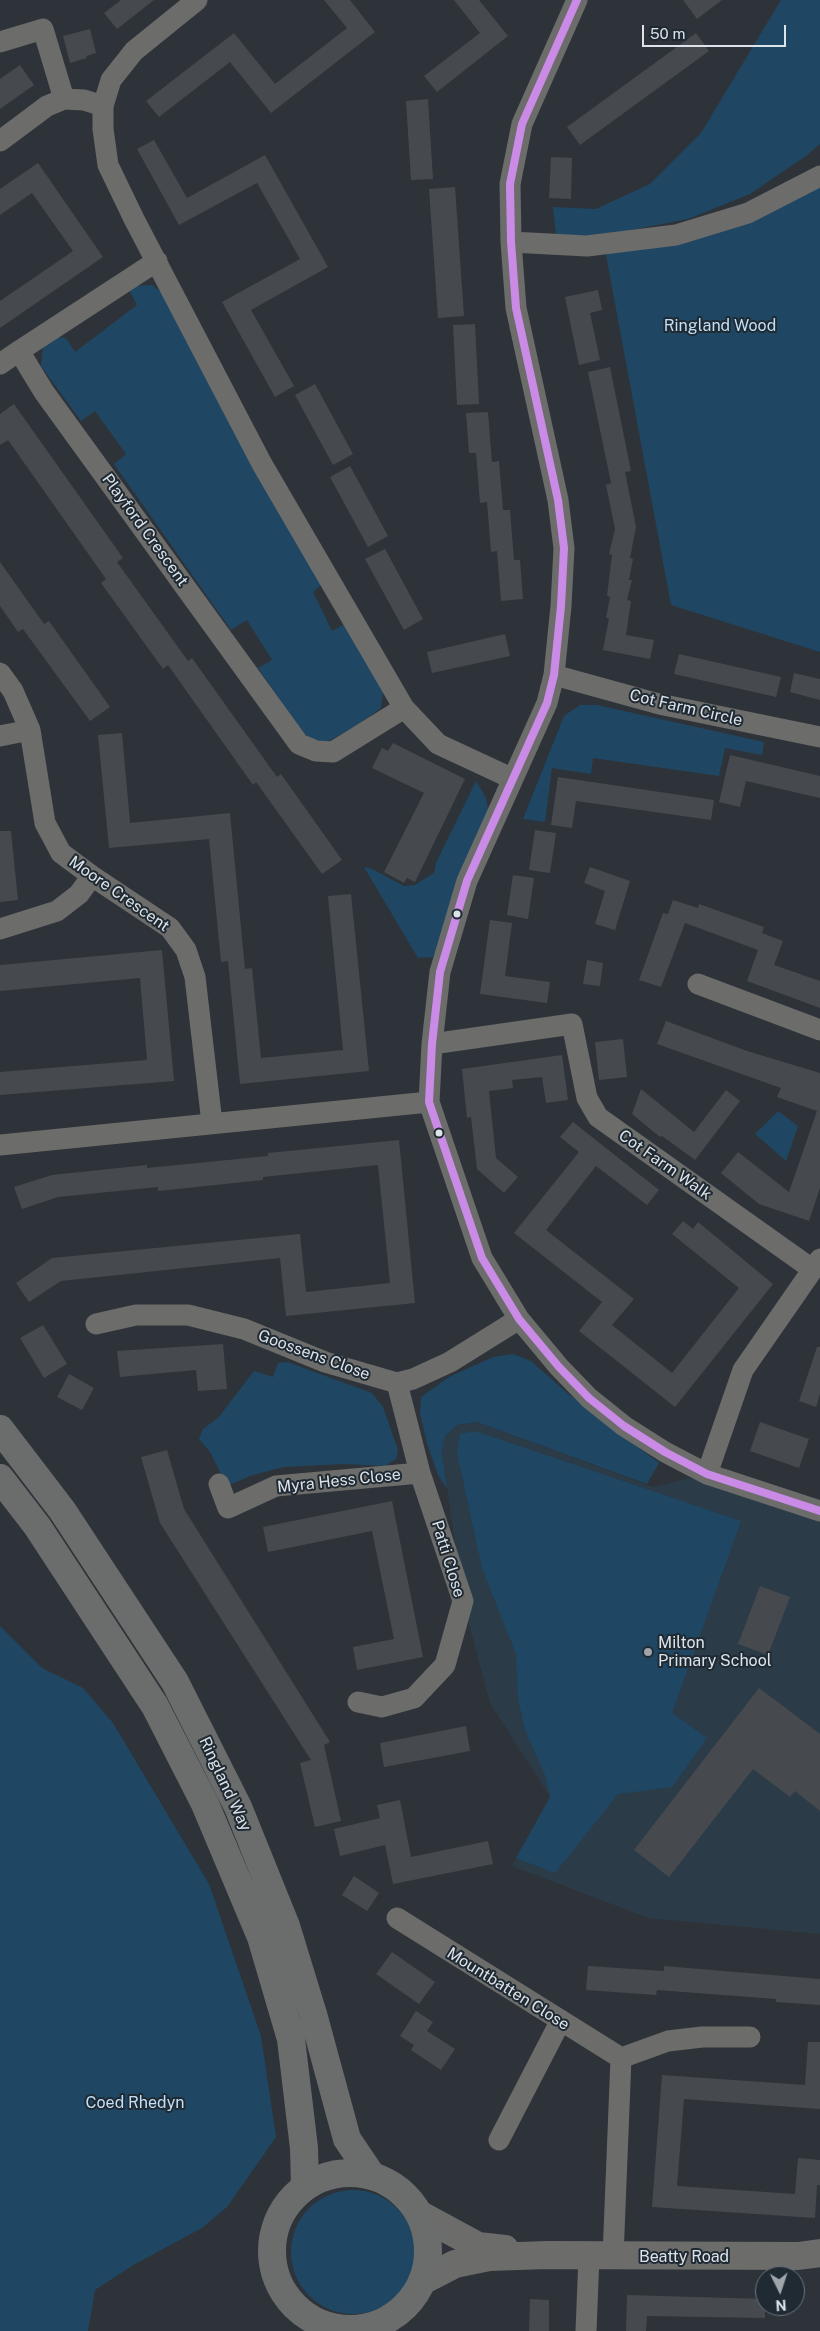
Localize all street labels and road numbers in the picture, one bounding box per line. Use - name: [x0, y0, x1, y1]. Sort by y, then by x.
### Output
- street label: Playford Crescent: [98, 470, 192, 590]
- street label: Cot Farm Circle: [628, 686, 744, 730]
- street label: Moore Crescent: [65, 852, 173, 936]
- street label: Cot Farm Walk: [615, 1126, 715, 1204]
- street label: Goossens Close: [255, 1326, 373, 1384]
- street label: Myra Hess Close: [276, 1465, 402, 1497]
- street label: Patti Close: [427, 1518, 469, 1600]
- street label: Ringland Way: [195, 1734, 255, 1834]
- street label: Mountbatten Close: [443, 1944, 573, 2034]
- street label: Beatty Road: [639, 2247, 729, 2267]

